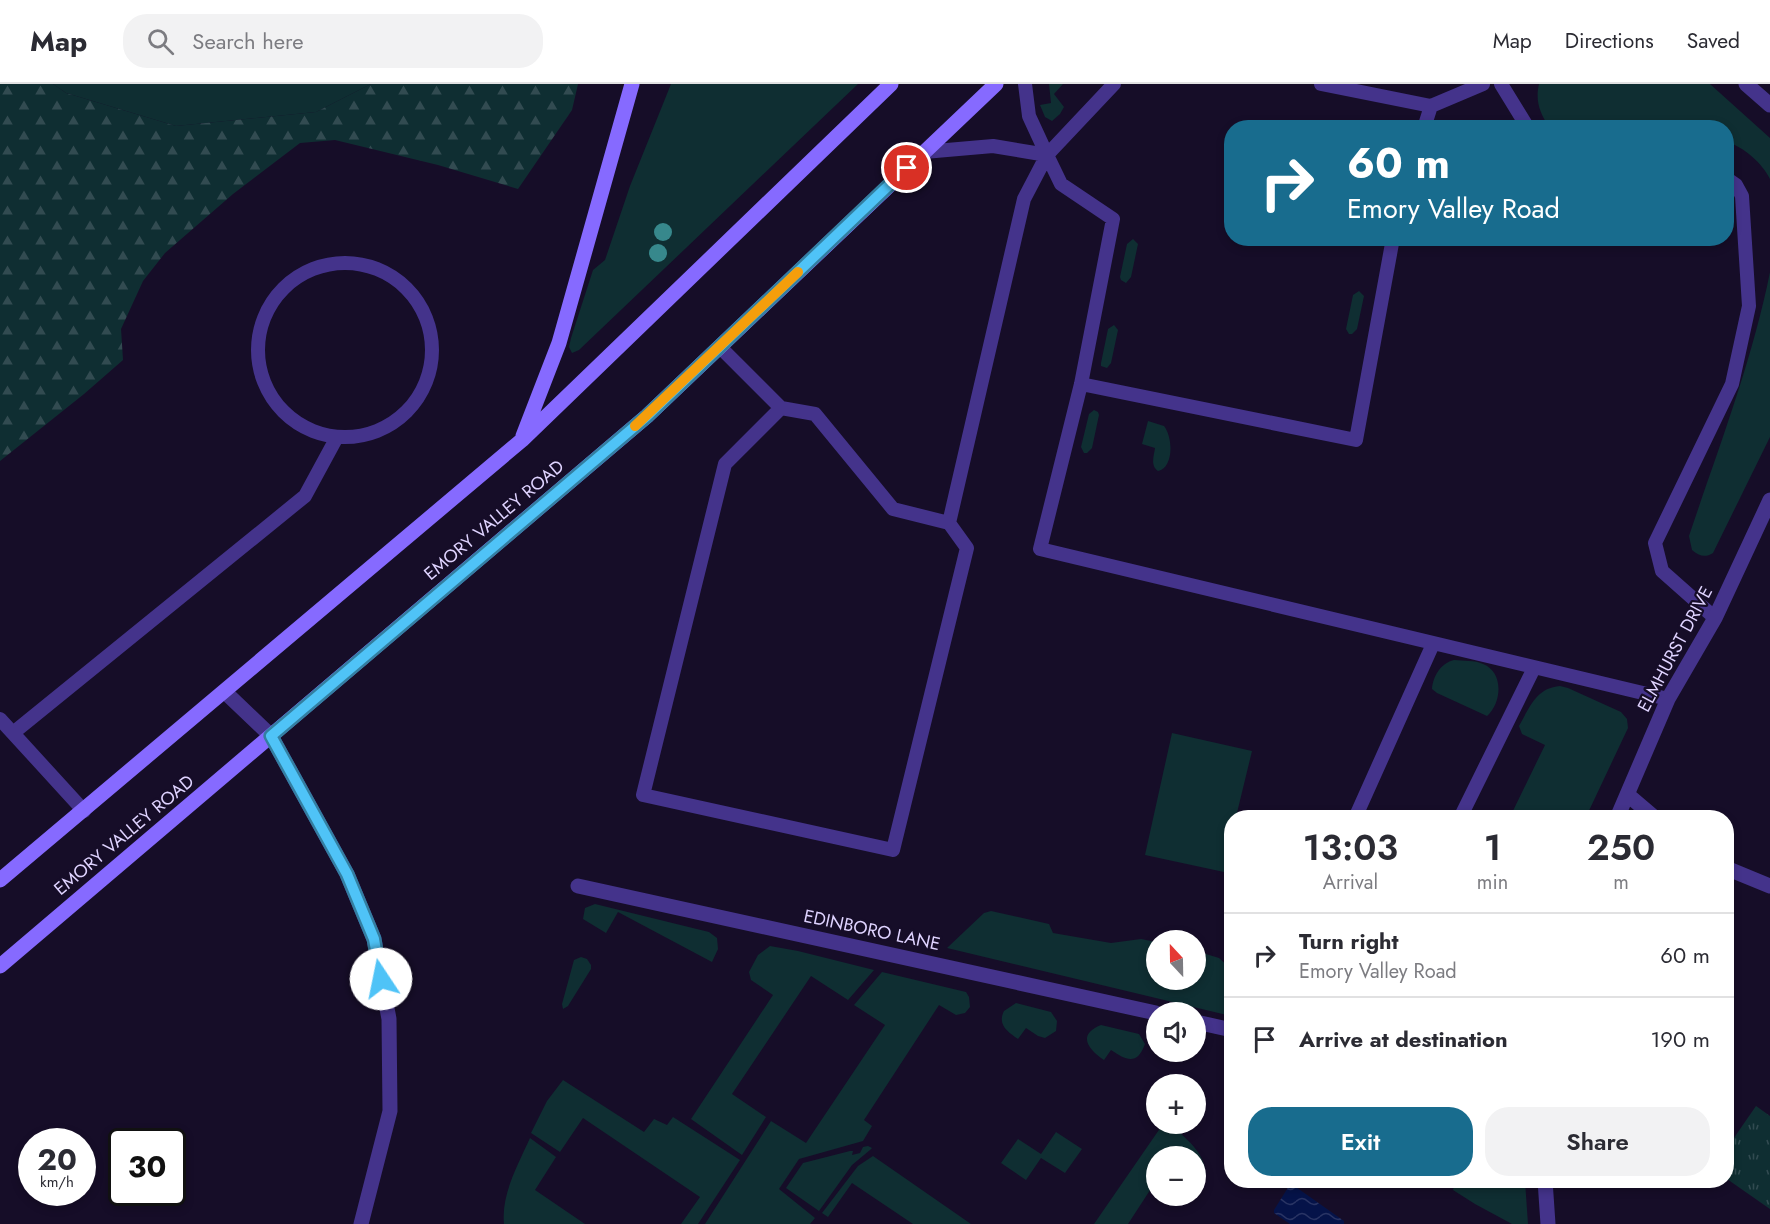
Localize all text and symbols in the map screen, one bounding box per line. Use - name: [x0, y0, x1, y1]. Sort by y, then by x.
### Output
- search box: [123, 14, 543, 68]
- text: Map: [30, 21, 87, 62]
- icon: search: [144, 25, 177, 58]
- text: Search here: [192, 25, 304, 57]
- text: Map: [1493, 26, 1532, 56]
- text: Directions: [1565, 26, 1654, 56]
- text: Saved: [1687, 26, 1740, 56]
- text: 60 m: [1347, 133, 1450, 194]
- pin: [881, 142, 932, 193]
- icon: right: [1248, 144, 1326, 222]
- icon: arrive: [890, 151, 923, 184]
- text: Emory Valley Road: [1347, 189, 1560, 228]
- street label: EMORY VALLEY ROAD: [418, 454, 570, 586]
- street label: ELMHURST DRIVE: [1631, 582, 1719, 716]
- street label: EMORY VALLEY ROAD: [48, 769, 200, 901]
- text: 13:03: [1303, 821, 1398, 873]
- text: 1: [1484, 821, 1501, 873]
- text: 250: [1587, 821, 1655, 873]
- text: Arrival: [1323, 868, 1378, 897]
- text: min: [1477, 868, 1508, 897]
- text: m: [1613, 868, 1629, 897]
- street label: EDINBORO LANE: [801, 903, 943, 957]
- text: Turn right: [1299, 925, 1399, 957]
- north arrow: [1146, 930, 1206, 990]
- map controls: [1146, 930, 1206, 1206]
- icon: right: [1248, 939, 1281, 972]
- text: 60 m: [1660, 939, 1710, 971]
- position arrow: [349, 947, 413, 1011]
- text: Emory Valley Road: [1299, 957, 1457, 986]
- button: sound: [1146, 1002, 1206, 1062]
- icon: arrive: [1248, 1023, 1281, 1056]
- text: Arrive at destination: [1299, 1023, 1508, 1055]
- text: 190 m: [1650, 1023, 1710, 1055]
- button: +: [1146, 1074, 1206, 1134]
- button: Exit: [1248, 1107, 1473, 1176]
- button: Share: [1485, 1107, 1710, 1176]
- speed limit sign: 30: [108, 1128, 186, 1206]
- text: 20: [37, 1138, 77, 1181]
- button: −: [1146, 1146, 1206, 1206]
- text: km/h: [40, 1171, 74, 1193]

